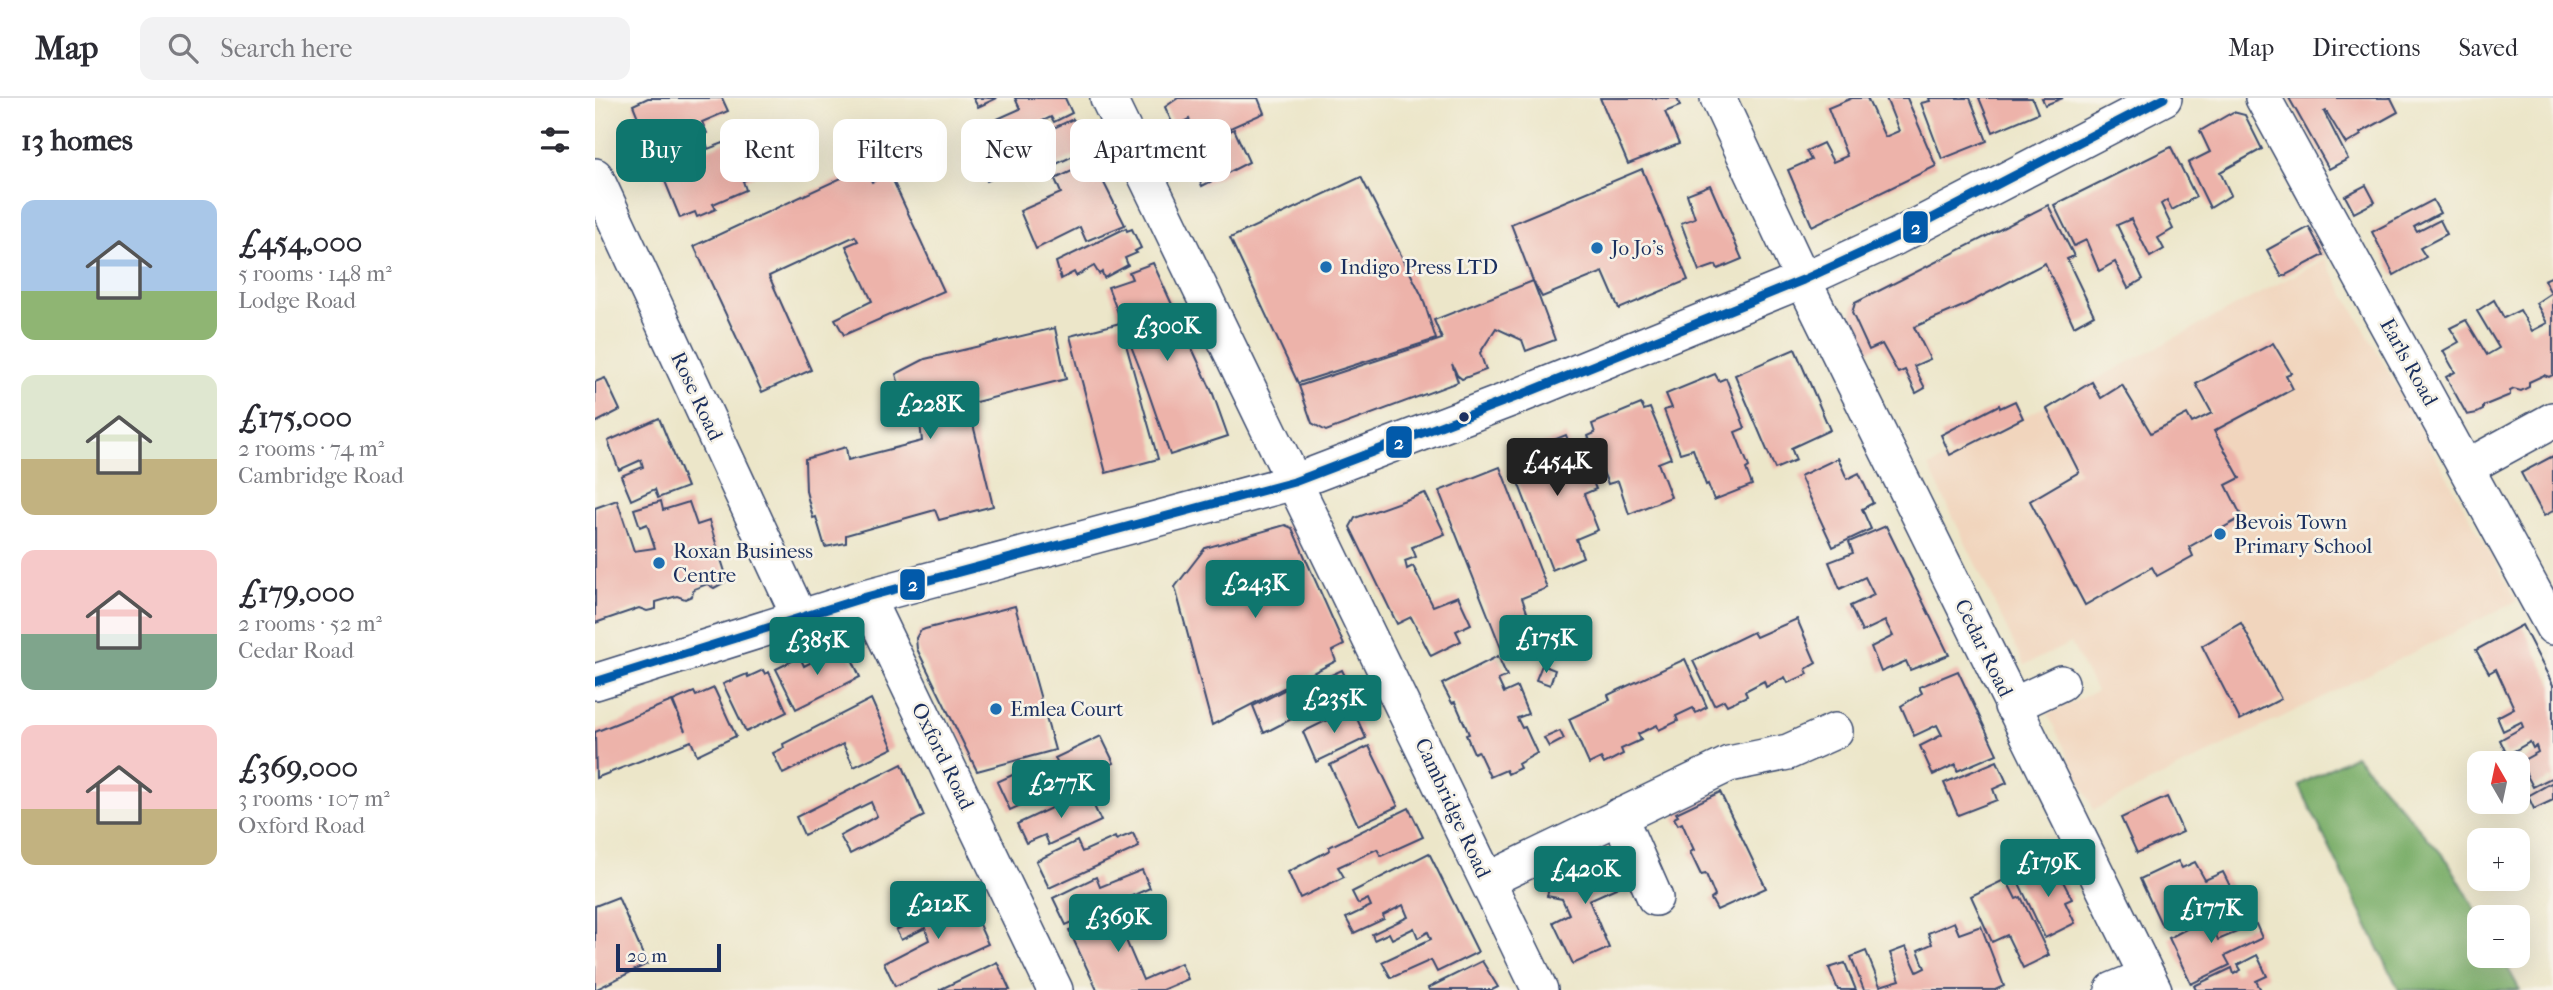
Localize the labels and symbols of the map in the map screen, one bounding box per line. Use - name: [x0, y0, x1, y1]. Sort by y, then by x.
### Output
- line badge: 2: [1902, 210, 1929, 244]
- text: 2: [1911, 217, 1921, 239]
- place label: Jo Jo's: [1609, 236, 1664, 260]
- marker: Jo Jo's: [1589, 240, 1605, 256]
- place label: Indigo Press LTD: [1340, 255, 1498, 279]
- marker: Indigo Press LTD: [1318, 259, 1334, 275]
- pin: £300K: [1118, 303, 1216, 363]
- street label: Earls Road: [2375, 314, 2443, 410]
- street label: Rose Road: [666, 348, 728, 445]
- pin: £228K: [881, 382, 979, 441]
- unlabelled marker: [1457, 410, 1471, 424]
- line badge: 2: [1385, 425, 1413, 459]
- text: 2: [1394, 432, 1404, 454]
- pin: £454K: [1508, 438, 1606, 498]
- place label: Bevois Town Primary School: [2234, 510, 2372, 558]
- marker: Bevois Town Primary School: [2212, 526, 2228, 542]
- place label: Roxan Business Centre: [673, 539, 813, 587]
- marker: Roxan Business Centre: [651, 555, 667, 571]
- pin: £243K: [1206, 560, 1304, 620]
- line badge: 2: [899, 568, 926, 601]
- text: 2: [908, 574, 918, 596]
- street label: Cedar Road: [1950, 595, 2018, 701]
- pin: £175K: [1497, 616, 1595, 675]
- pin: £385K: [768, 618, 866, 677]
- pin: £235K: [1285, 676, 1383, 735]
- place label: Emlea Court: [1010, 697, 1124, 721]
- street label: Oxford Road: [907, 699, 979, 814]
- marker: Emlea Court: [988, 701, 1004, 717]
- street label: Cambridge Road: [1410, 734, 1496, 882]
- north arrow: [2467, 751, 2531, 814]
- pin: £277K: [1012, 760, 1110, 820]
- pin: £179K: [1999, 840, 2097, 899]
- pin: £420K: [1536, 846, 1634, 906]
- pin: £212K: [889, 882, 987, 941]
- pin: £177K: [2162, 886, 2260, 945]
- pin: £369K: [1069, 894, 1167, 954]
- scale bar: [616, 941, 721, 973]

